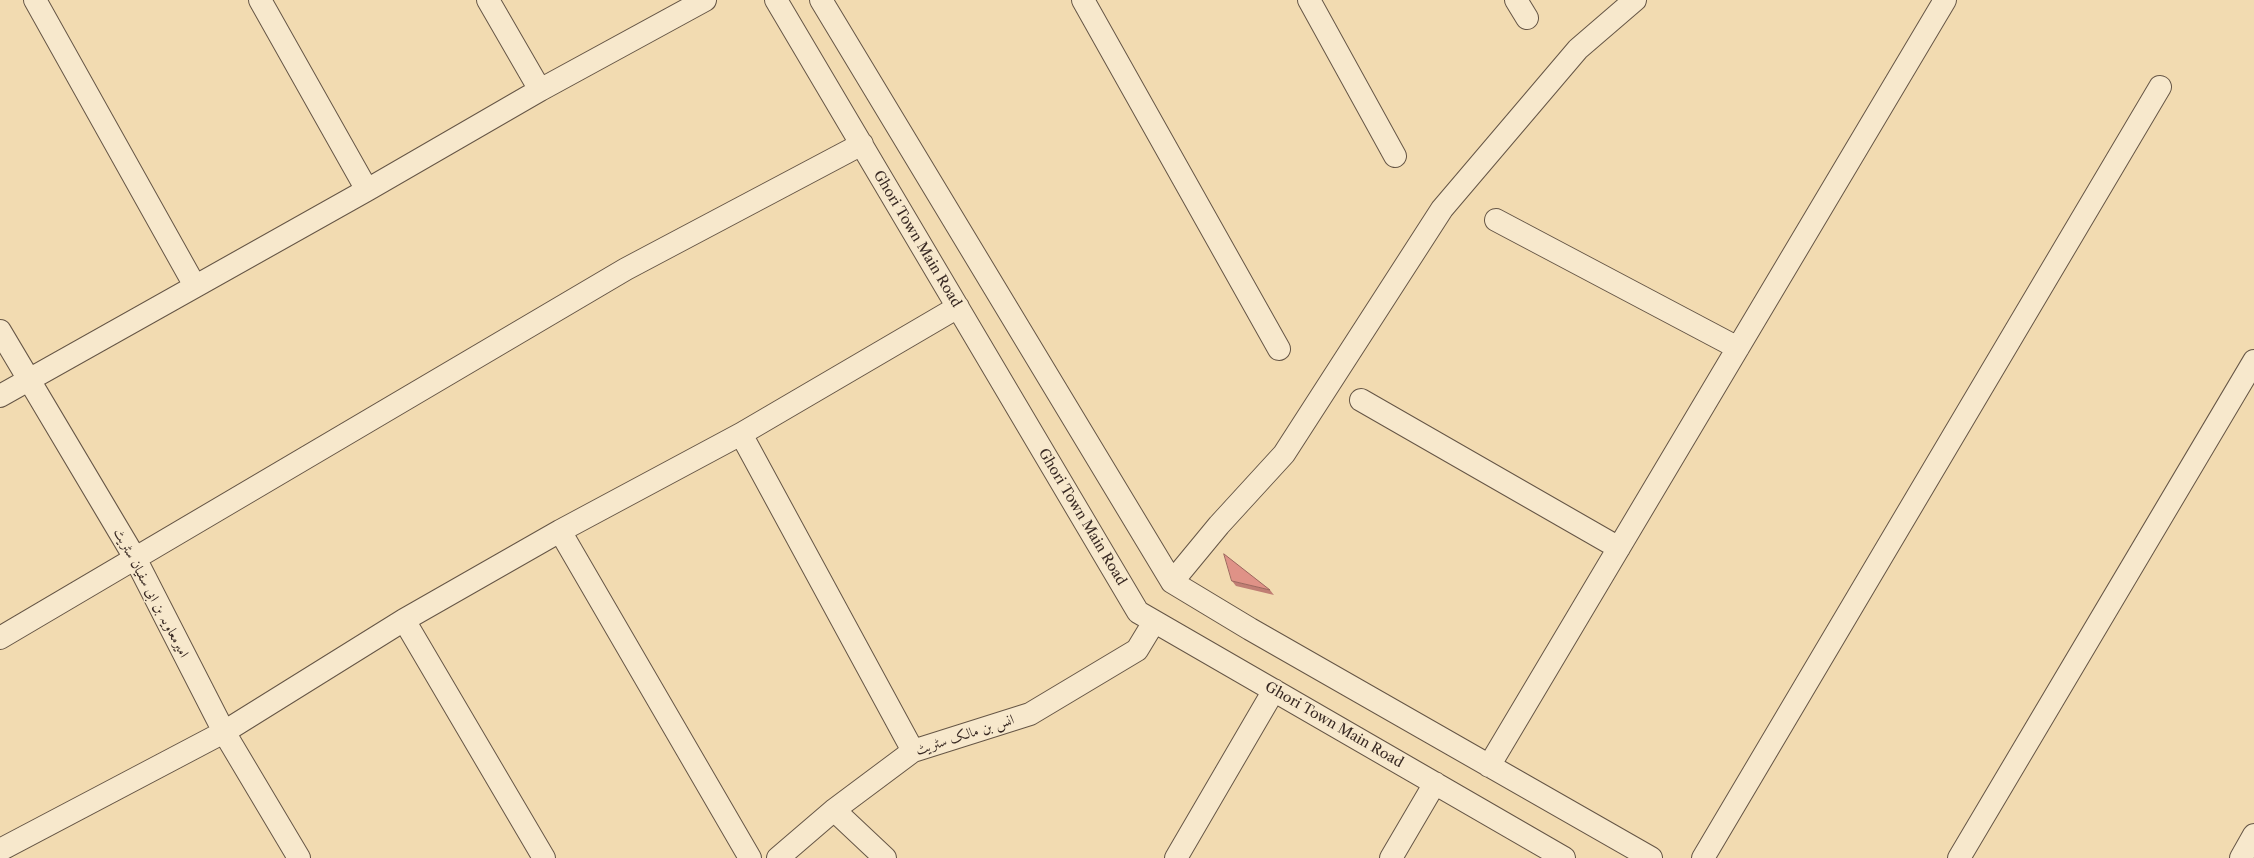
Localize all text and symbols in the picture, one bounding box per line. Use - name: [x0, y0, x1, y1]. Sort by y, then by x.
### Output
- street label: Ghori Town Main Road: [869, 168, 965, 310]
- street label: Ghori Town Main Road: [1034, 446, 1130, 588]
- street label: امیرمعاویہ بن ابی سفیان سٹریٹ: [110, 526, 192, 660]
- street label: Ghori Town Main Road: [1262, 679, 1406, 771]
- street label: انس بن مالک سٹریٹ: [914, 711, 1016, 759]

